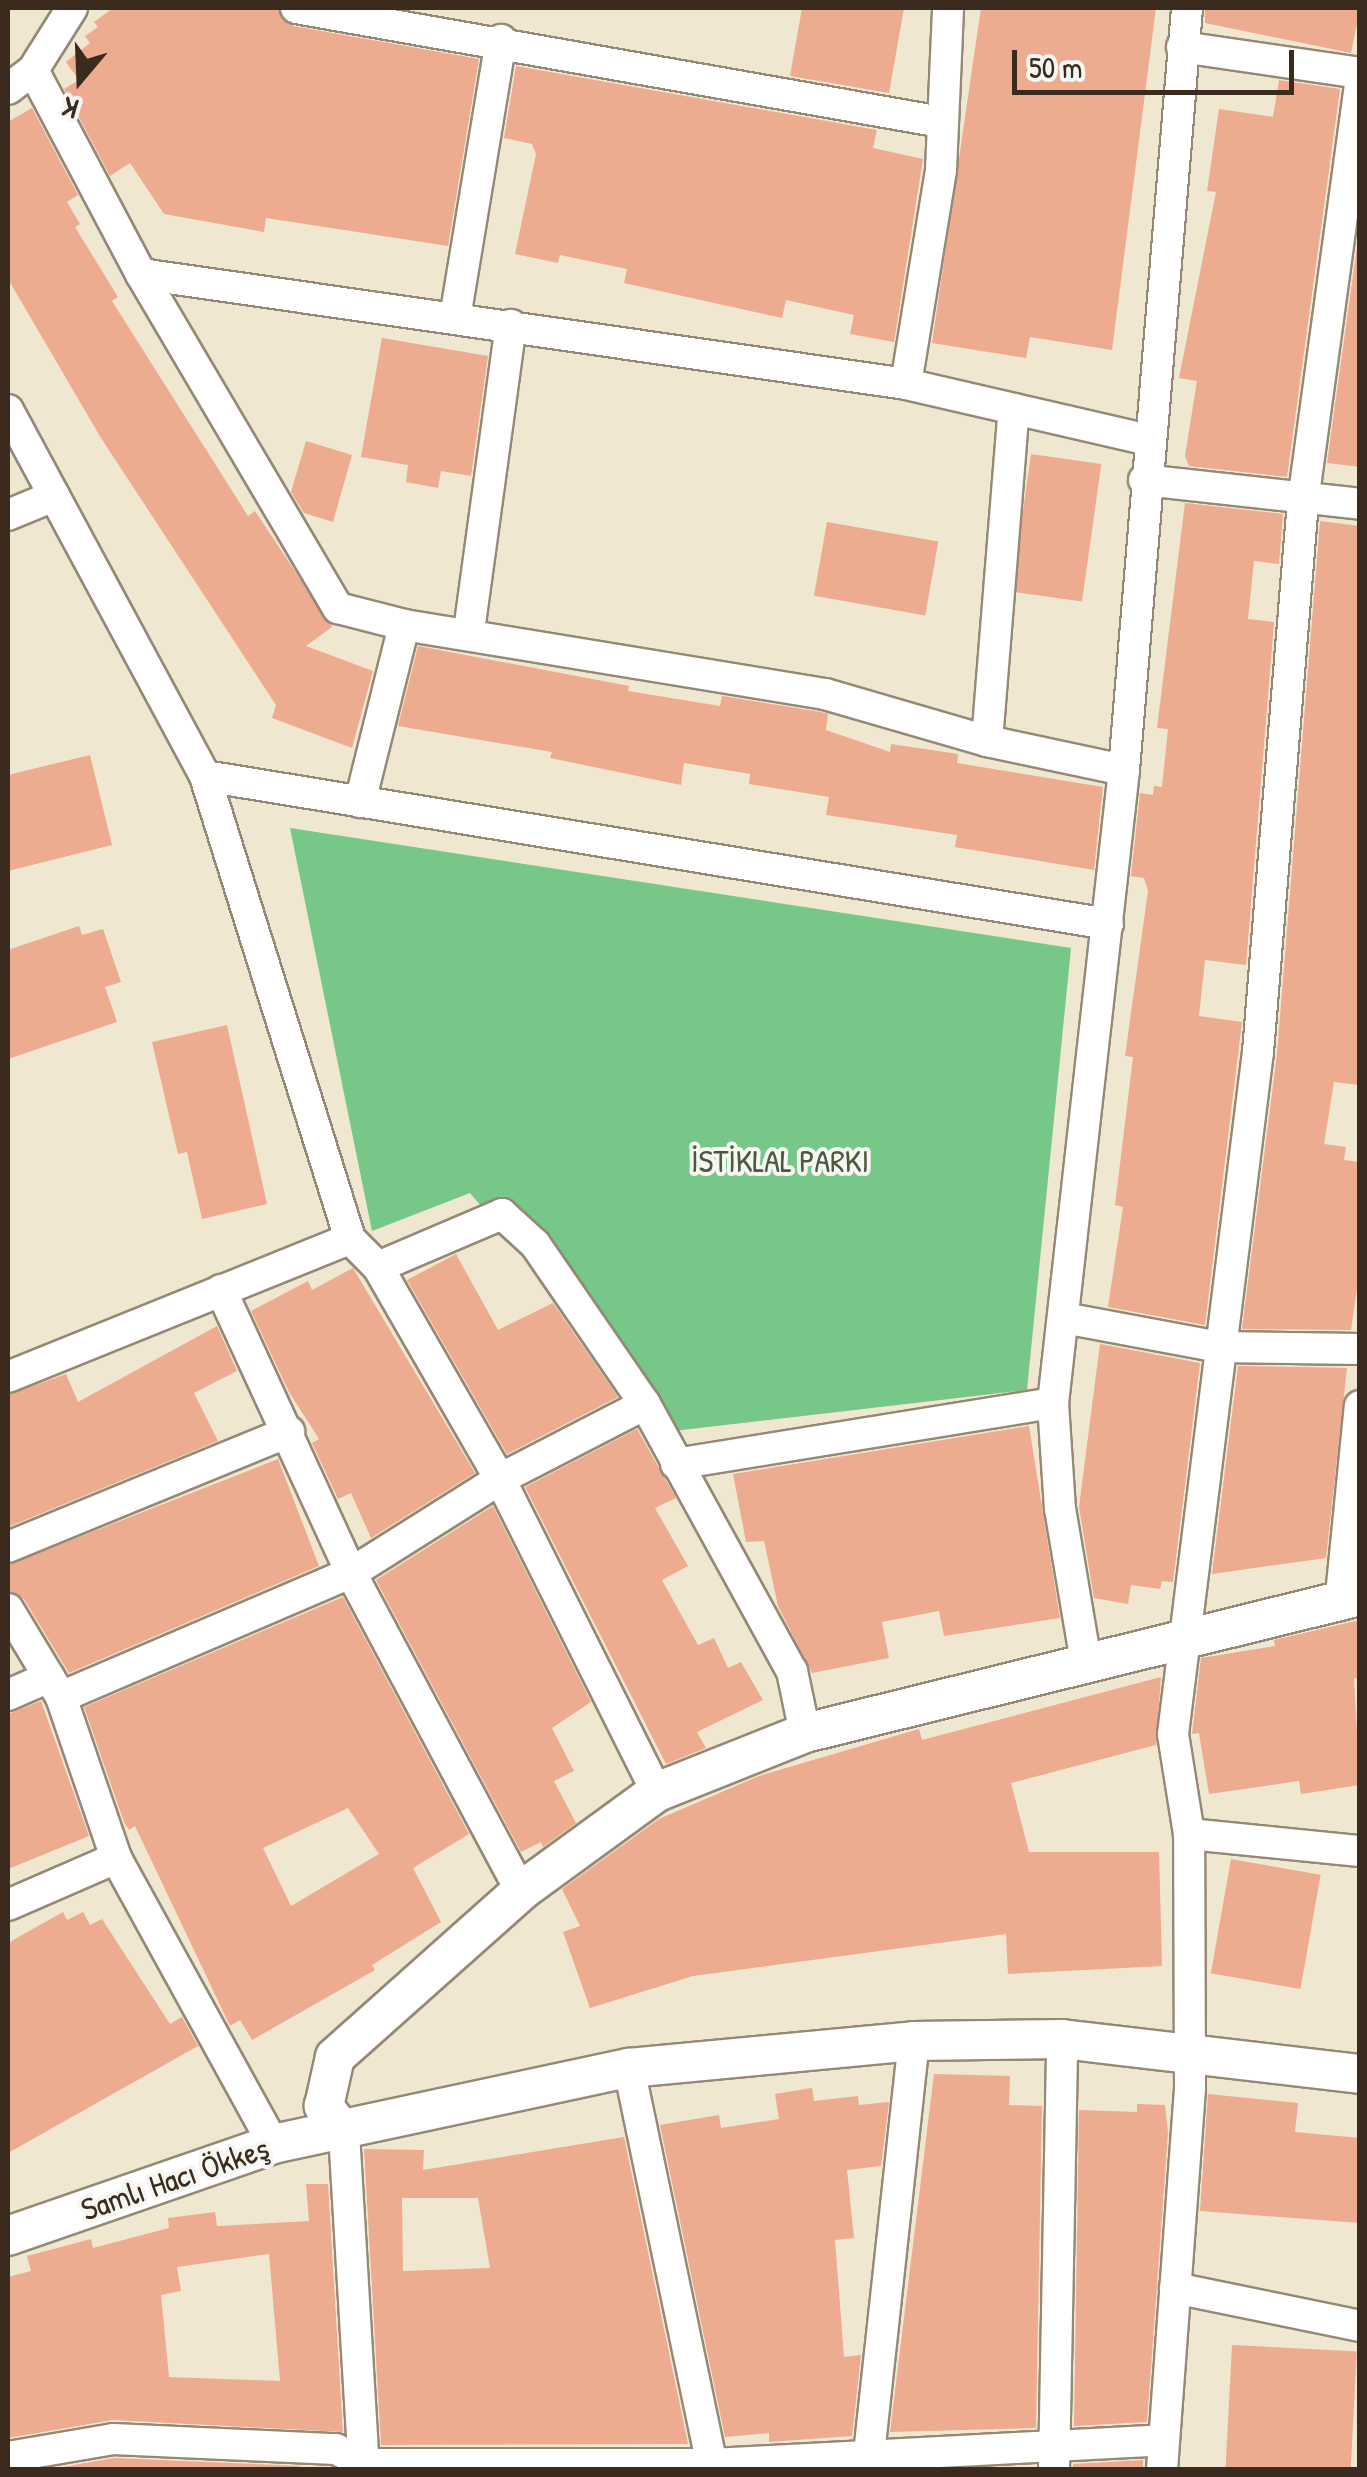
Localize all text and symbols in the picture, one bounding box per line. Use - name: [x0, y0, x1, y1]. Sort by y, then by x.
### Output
- north arrow: [30, 30, 130, 130]
- scale bar: [1017, 30, 1300, 92]
- text: 50 m: [1029, 47, 1082, 87]
- text: K: [57, 88, 83, 129]
- park label: İSTİKLAL PARKI: [691, 1142, 869, 1180]
- street label: Samlı Hacı Ökkeş: [76, 2129, 274, 2229]

